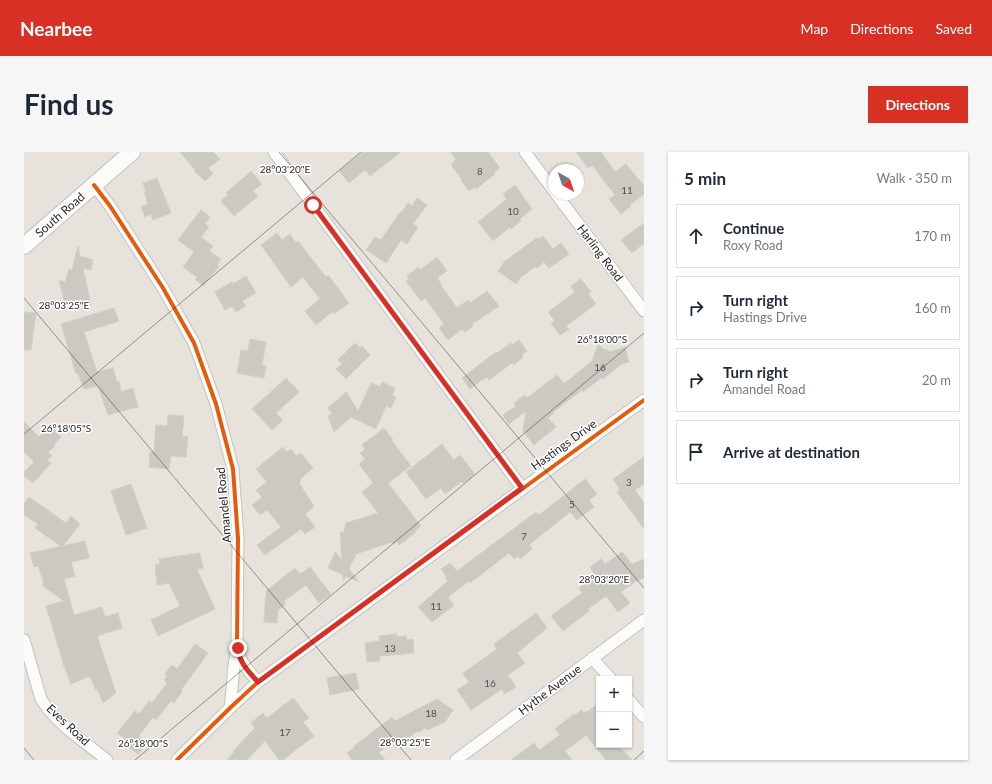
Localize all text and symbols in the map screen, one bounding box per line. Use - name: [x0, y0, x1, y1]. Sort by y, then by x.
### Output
- text: Nearbee: [20, 17, 92, 40]
- text: Map: [801, 20, 828, 37]
- text: Directions: [850, 20, 913, 37]
- text: Saved: [935, 20, 972, 37]
- button: Directions: [868, 86, 968, 123]
- text: Find us: [24, 87, 114, 121]
- text: 28°03'20"E: [260, 163, 310, 175]
- north arrow: [548, 164, 584, 200]
- house number: 8: [477, 165, 483, 177]
- text: 5 min: [684, 168, 726, 189]
- text: Walk · 350 m: [876, 170, 952, 186]
- house number: 11: [621, 184, 633, 196]
- street label: South Road: [32, 189, 87, 240]
- route start: [304, 196, 322, 214]
- house number: 10: [507, 205, 519, 217]
- text: Continue: [723, 219, 784, 237]
- street label: Harling Road: [574, 221, 627, 284]
- icon: ahead: [685, 225, 707, 247]
- text: 170 m: [914, 228, 951, 244]
- text: Roxy Road: [723, 237, 783, 253]
- text: Turn right: [723, 291, 788, 309]
- icon: right: [685, 297, 707, 319]
- text: 28°03'25"E: [39, 299, 89, 311]
- text: 160 m: [914, 300, 951, 316]
- text: Hastings Drive: [723, 309, 807, 325]
- text: 26°18'00"S: [577, 333, 627, 345]
- house number: 16: [594, 361, 606, 373]
- text: Turn right: [723, 363, 788, 381]
- icon: right: [685, 369, 707, 391]
- text: 20 m: [922, 372, 951, 388]
- text: Amandel Road: [723, 381, 806, 397]
- street label: Hastings Drive: [528, 416, 599, 473]
- text: 26°18'05"S: [41, 422, 91, 434]
- icon: arrive: [685, 441, 707, 463]
- text: Arrive at destination: [723, 443, 860, 461]
- street label: Amandel Road: [213, 466, 234, 544]
- house number: 3: [626, 476, 632, 488]
- house number: 5: [569, 498, 575, 510]
- house number: 7: [521, 530, 527, 542]
- text: 28°03'20"E: [579, 573, 629, 585]
- house number: 11: [430, 600, 442, 612]
- route end: [229, 639, 247, 657]
- house number: 13: [384, 642, 396, 654]
- street label: Hythe Avenue: [515, 661, 584, 718]
- map controls: [596, 676, 632, 748]
- button: +: [596, 676, 632, 712]
- house number: 16: [484, 677, 496, 689]
- street label: Eves Road: [44, 701, 93, 749]
- house number: 18: [425, 707, 437, 719]
- button: −: [596, 712, 632, 748]
- house number: 17: [279, 726, 291, 738]
- text: 28°03'25"E: [380, 736, 430, 748]
- text: 26°18'00"S: [118, 737, 168, 749]

